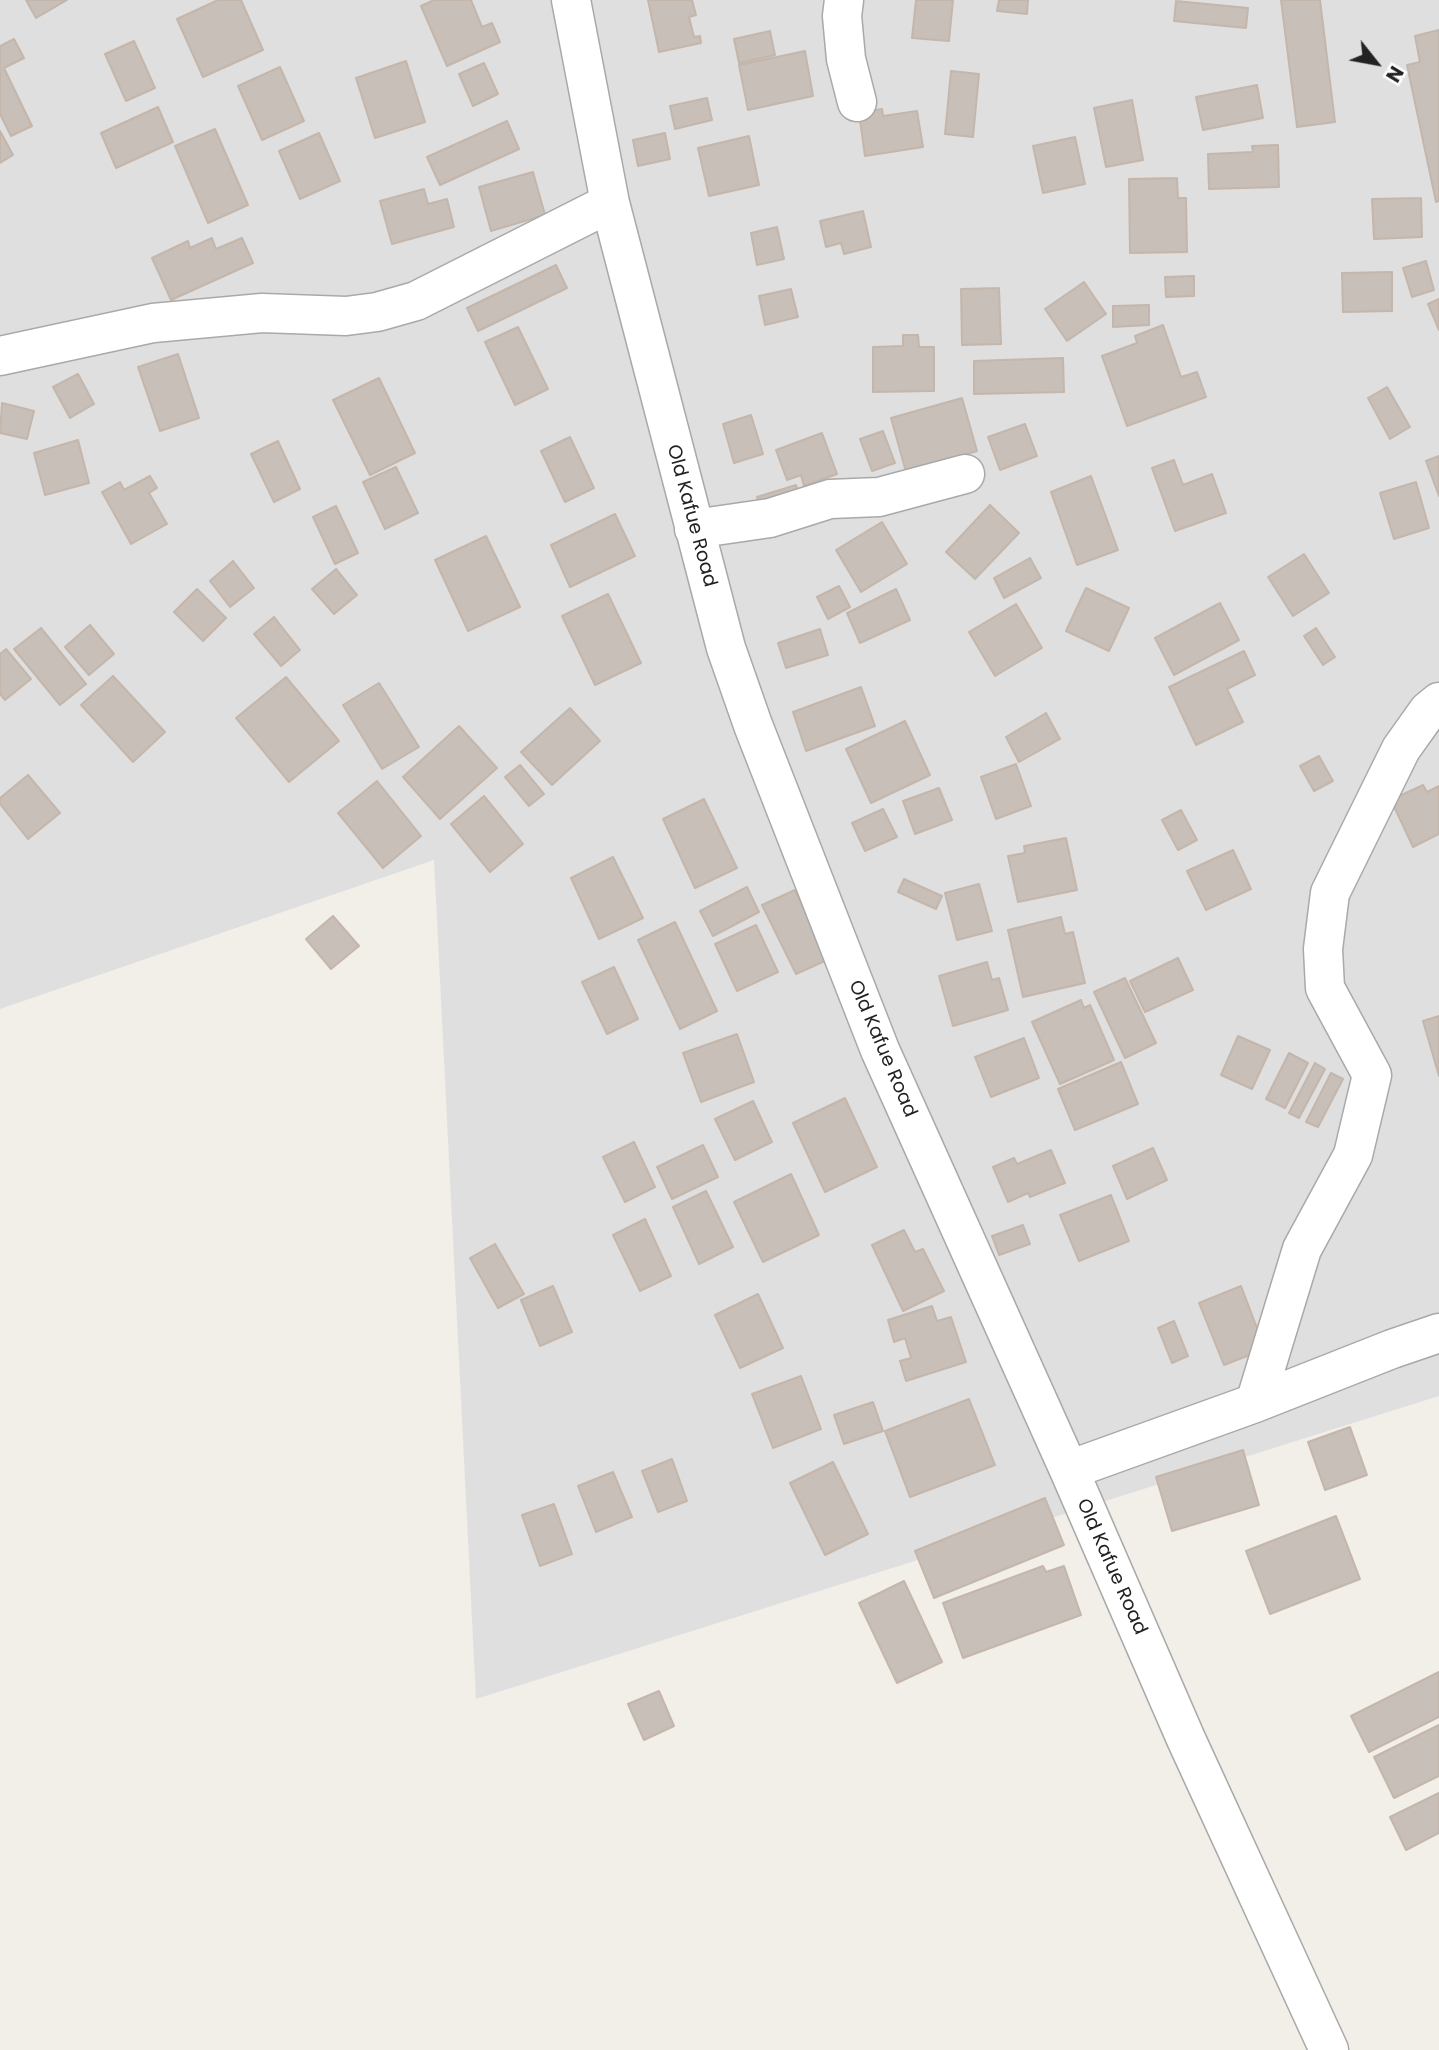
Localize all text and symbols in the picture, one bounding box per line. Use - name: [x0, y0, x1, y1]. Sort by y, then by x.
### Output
- north arrow: [1341, 28, 1411, 98]
- text: N: [1379, 61, 1410, 87]
- street label: Old Kafue Road: [661, 442, 721, 590]
- street label: Old Kafue Road: [843, 977, 921, 1121]
- street label: Old Kafue Road: [1071, 1495, 1151, 1639]

